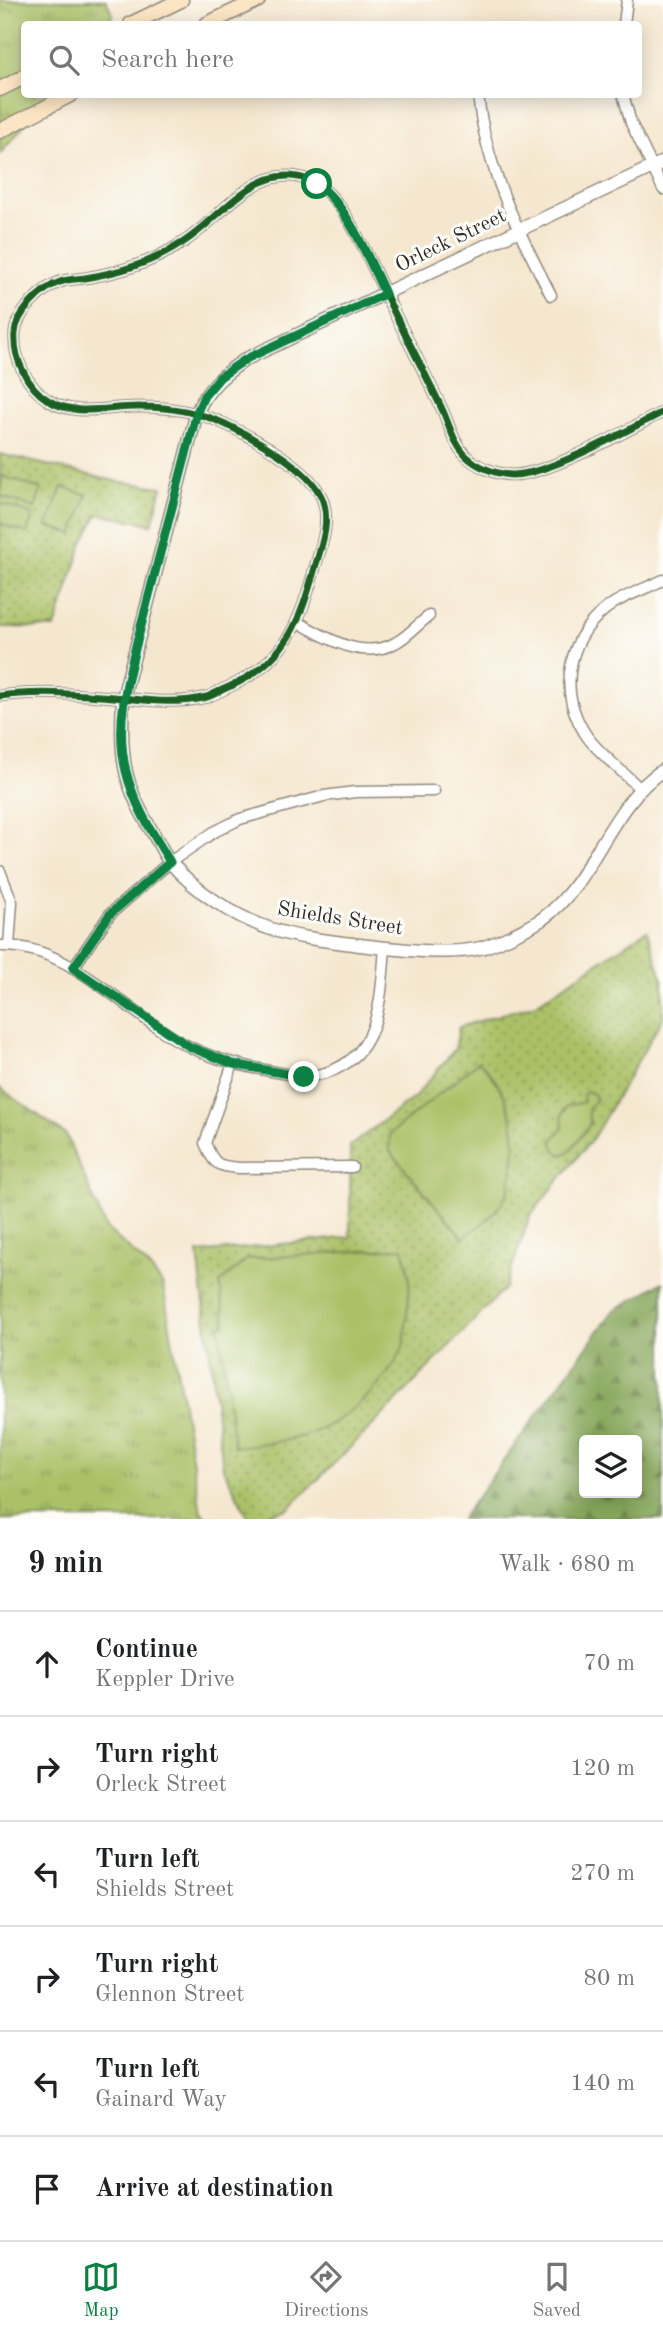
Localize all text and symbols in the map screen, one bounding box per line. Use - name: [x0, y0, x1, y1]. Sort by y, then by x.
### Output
- search box: [21, 21, 642, 98]
- icon: search: [45, 41, 83, 79]
- text: Search here: [101, 47, 234, 73]
- route start: [301, 168, 332, 199]
- street label: Orleck Street: [392, 205, 510, 277]
- street label: Shields Street: [276, 899, 404, 939]
- route end: [288, 1061, 319, 1092]
- map controls: [579, 1435, 642, 1498]
- button: layers: [579, 1435, 642, 1498]
- text: 9 min: [28, 1549, 103, 1579]
- text: Walk · 680 m: [499, 1553, 635, 1576]
- text: Continue: [95, 1637, 198, 1663]
- icon: ahead: [28, 1645, 66, 1683]
- text: 70 m: [584, 1652, 635, 1675]
- text: Keppler Drive: [95, 1668, 235, 1691]
- text: Turn right: [95, 1742, 218, 1768]
- icon: right: [28, 1750, 66, 1788]
- text: 120 m: [570, 1757, 635, 1780]
- text: Orleck Street: [95, 1773, 227, 1796]
- text: Turn left: [95, 1847, 200, 1873]
- icon: left: [28, 1855, 66, 1893]
- text: 270 m: [570, 1862, 635, 1885]
- text: Shields Street: [95, 1878, 234, 1901]
- text: Turn right: [95, 1952, 218, 1978]
- icon: right: [28, 1960, 66, 1998]
- text: 80 m: [584, 1967, 635, 1990]
- text: Glennon Street: [95, 1983, 244, 2006]
- text: Turn left: [95, 2057, 200, 2083]
- icon: left: [28, 2065, 66, 2103]
- text: 140 m: [570, 2072, 635, 2095]
- text: Gainard Way: [95, 2088, 227, 2111]
- icon: arrive: [28, 2170, 66, 2208]
- text: Arrive at destination: [95, 2176, 334, 2202]
- tab: Map: [82, 2258, 120, 2323]
- tab: Directions: [284, 2258, 369, 2323]
- tab: Saved: [533, 2258, 581, 2323]

